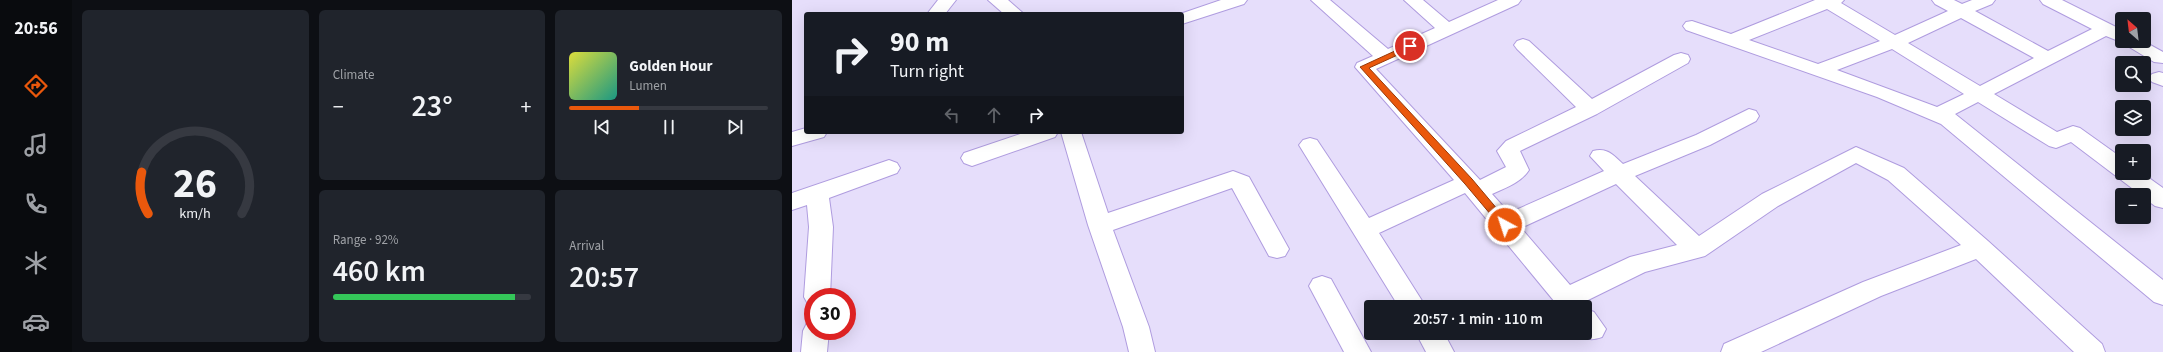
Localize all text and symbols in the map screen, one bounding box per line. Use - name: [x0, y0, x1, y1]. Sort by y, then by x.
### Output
- north arrow: [2115, 12, 2151, 48]
- map controls: [2115, 12, 2151, 224]
- text: 20:56: [14, 16, 58, 41]
- text: 90 m: [890, 22, 949, 62]
- icon: right: [824, 28, 876, 80]
- pin: [1393, 29, 1427, 63]
- icon: arrive: [1399, 35, 1421, 57]
- text: Golden Hour: [629, 56, 712, 77]
- button: search: [2115, 56, 2151, 92]
- text: Turn right: [890, 59, 964, 84]
- text: Climate: [333, 66, 374, 84]
- icon: directions: [22, 72, 50, 100]
- text: Lumen: [629, 77, 667, 95]
- text: 23°: [411, 85, 453, 128]
- text: −: [333, 91, 344, 123]
- text: +: [520, 91, 531, 123]
- button: layers: [2115, 100, 2151, 136]
- icon: left: [941, 104, 963, 126]
- icon: ahead: [983, 104, 1005, 126]
- icon: right: [1025, 104, 1047, 126]
- icon: previous: [591, 116, 613, 138]
- icon: pause: [658, 116, 680, 138]
- icon: next: [724, 116, 746, 138]
- icon: music: [22, 131, 50, 159]
- button: +: [2115, 144, 2151, 180]
- text: 26: [173, 154, 217, 214]
- button: −: [2115, 188, 2151, 224]
- icon: phone: [22, 190, 50, 218]
- text: km/h: [179, 203, 211, 224]
- position arrow: [1484, 204, 1526, 246]
- text: Range · 92%: [333, 231, 399, 249]
- text: Arrival: [569, 237, 604, 255]
- icon: climate: [22, 249, 50, 277]
- text: 460 km: [333, 250, 426, 293]
- text: 20:57: [569, 256, 639, 299]
- speed limit sign: 30: [804, 288, 856, 340]
- icon: car: [22, 308, 50, 336]
- text: 20:57 · 1 min · 110 m: [1413, 309, 1543, 330]

